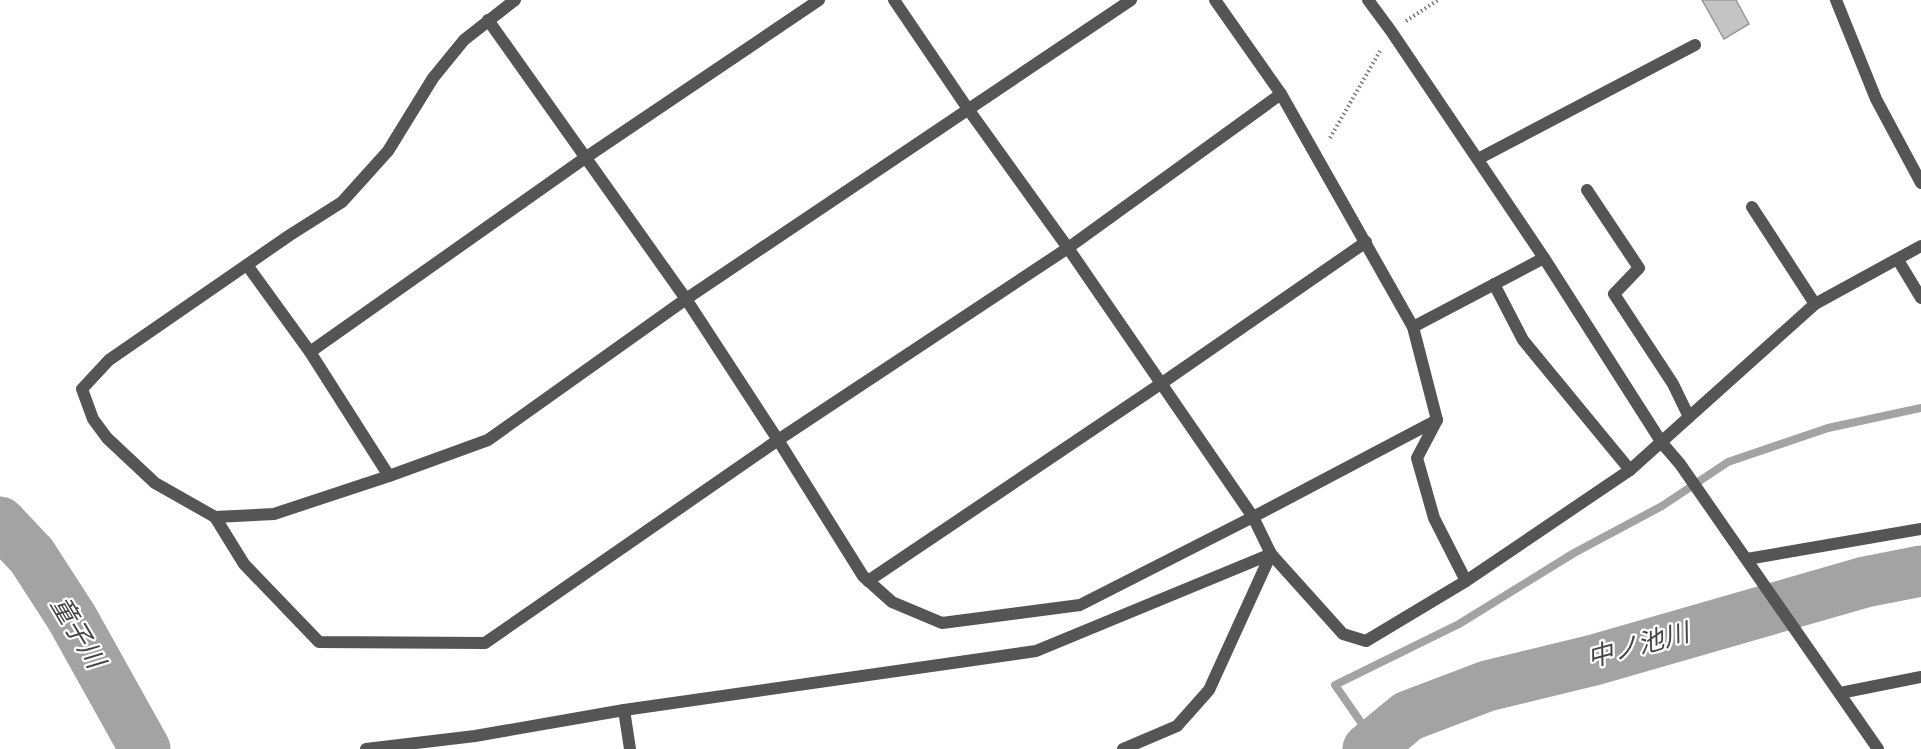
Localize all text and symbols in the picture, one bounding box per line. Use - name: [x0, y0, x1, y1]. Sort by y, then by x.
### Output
- water label: 童子川: [42, 589, 116, 678]
- water label: 中ノ池川: [1583, 612, 1696, 677]

